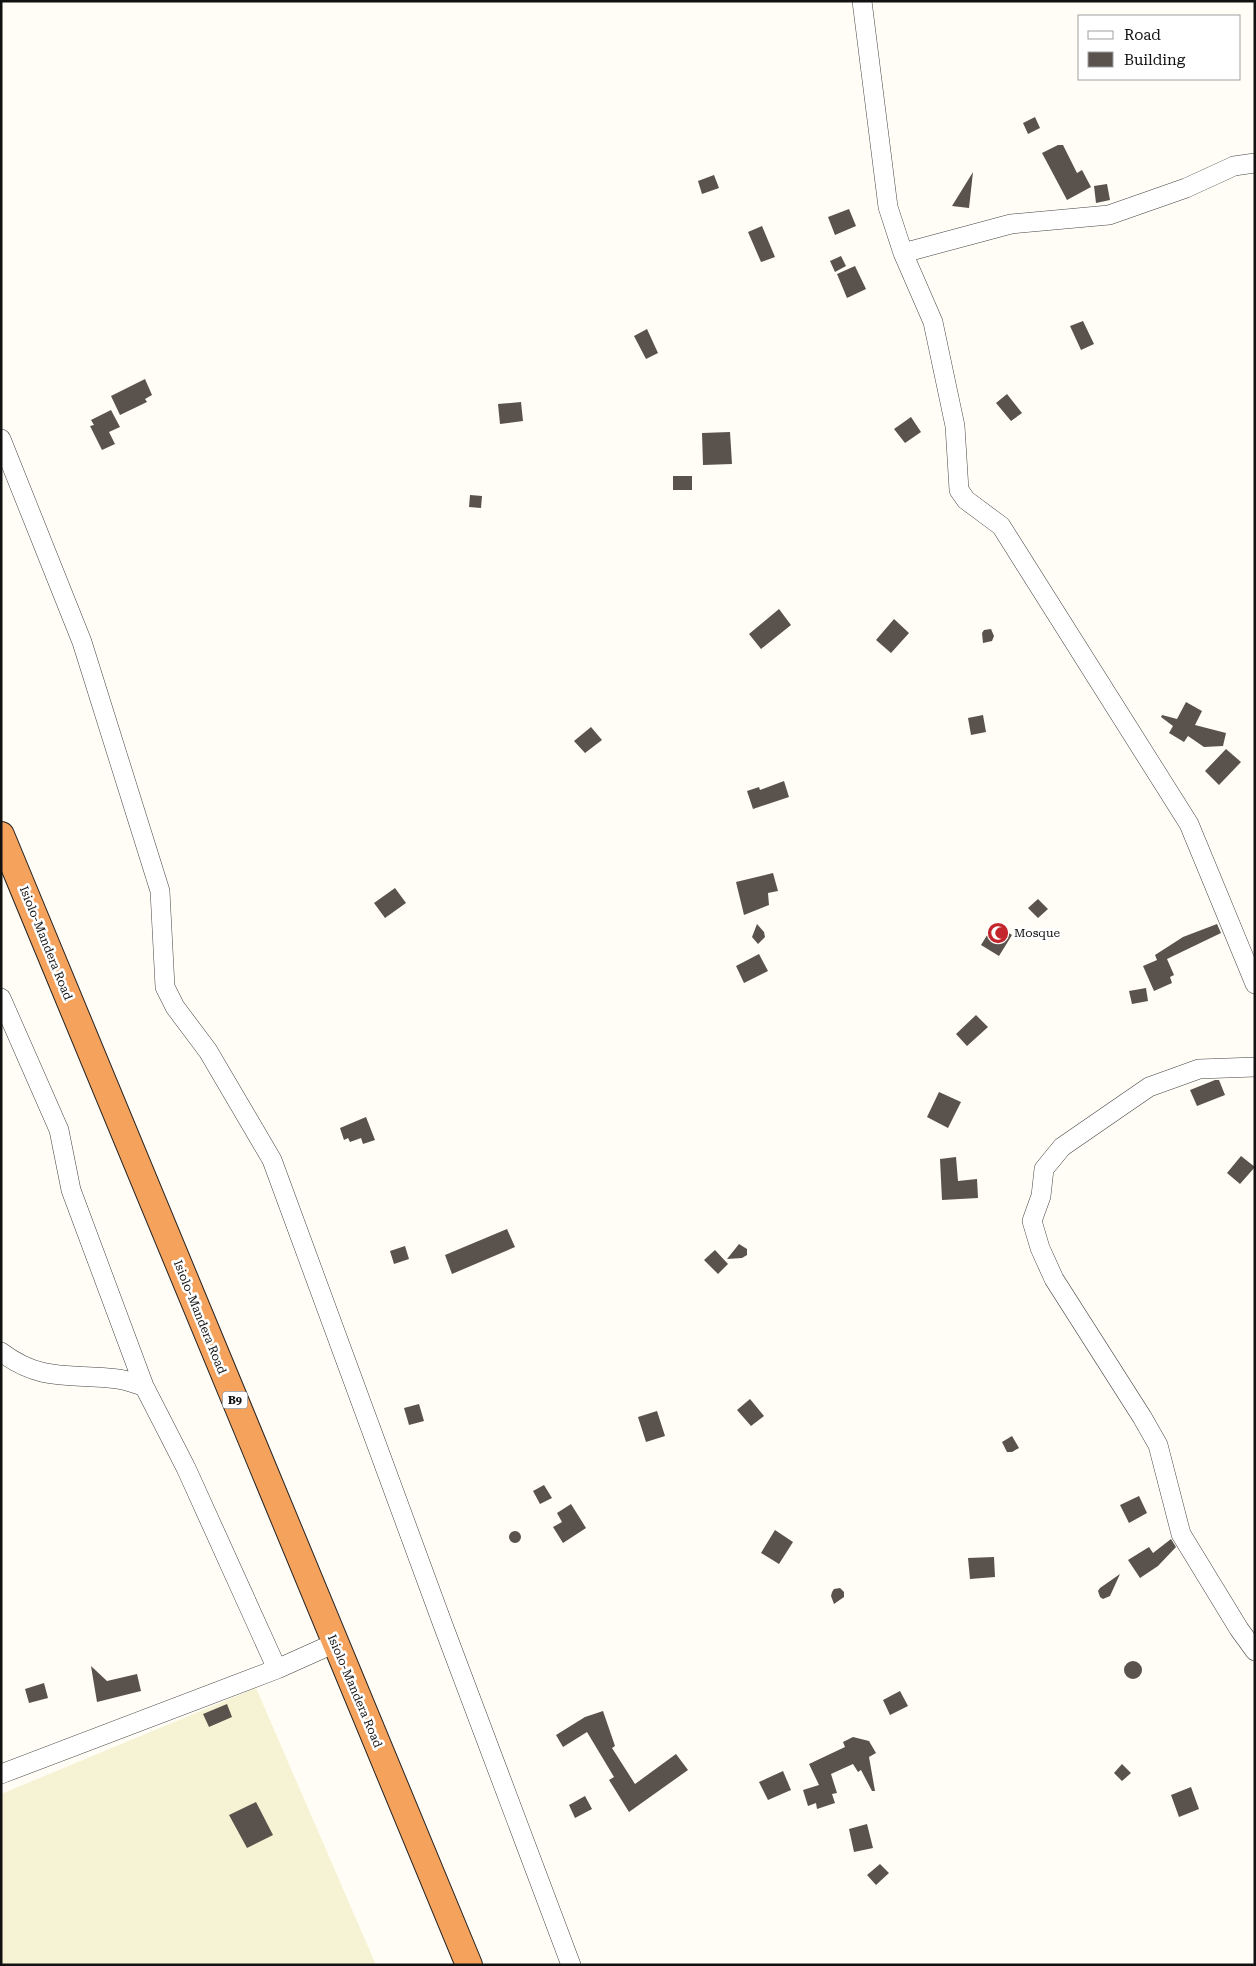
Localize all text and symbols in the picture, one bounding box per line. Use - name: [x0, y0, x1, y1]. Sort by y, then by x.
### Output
- legend: [1078, 15, 1241, 80]
- text: Road: [1124, 26, 1161, 44]
- text: Building: [1124, 51, 1186, 69]
- street label: Isiolo-Mandera Road: [17, 884, 75, 1002]
- mosque icon: Mosque: [986, 921, 1010, 945]
- place label: Mosque: [1014, 926, 1060, 940]
- street label: Isiolo-Mandera Road: [171, 1258, 229, 1376]
- road number: B9: [222, 1392, 248, 1408]
- street label: Isiolo-Mandera Road: [325, 1632, 385, 1750]

